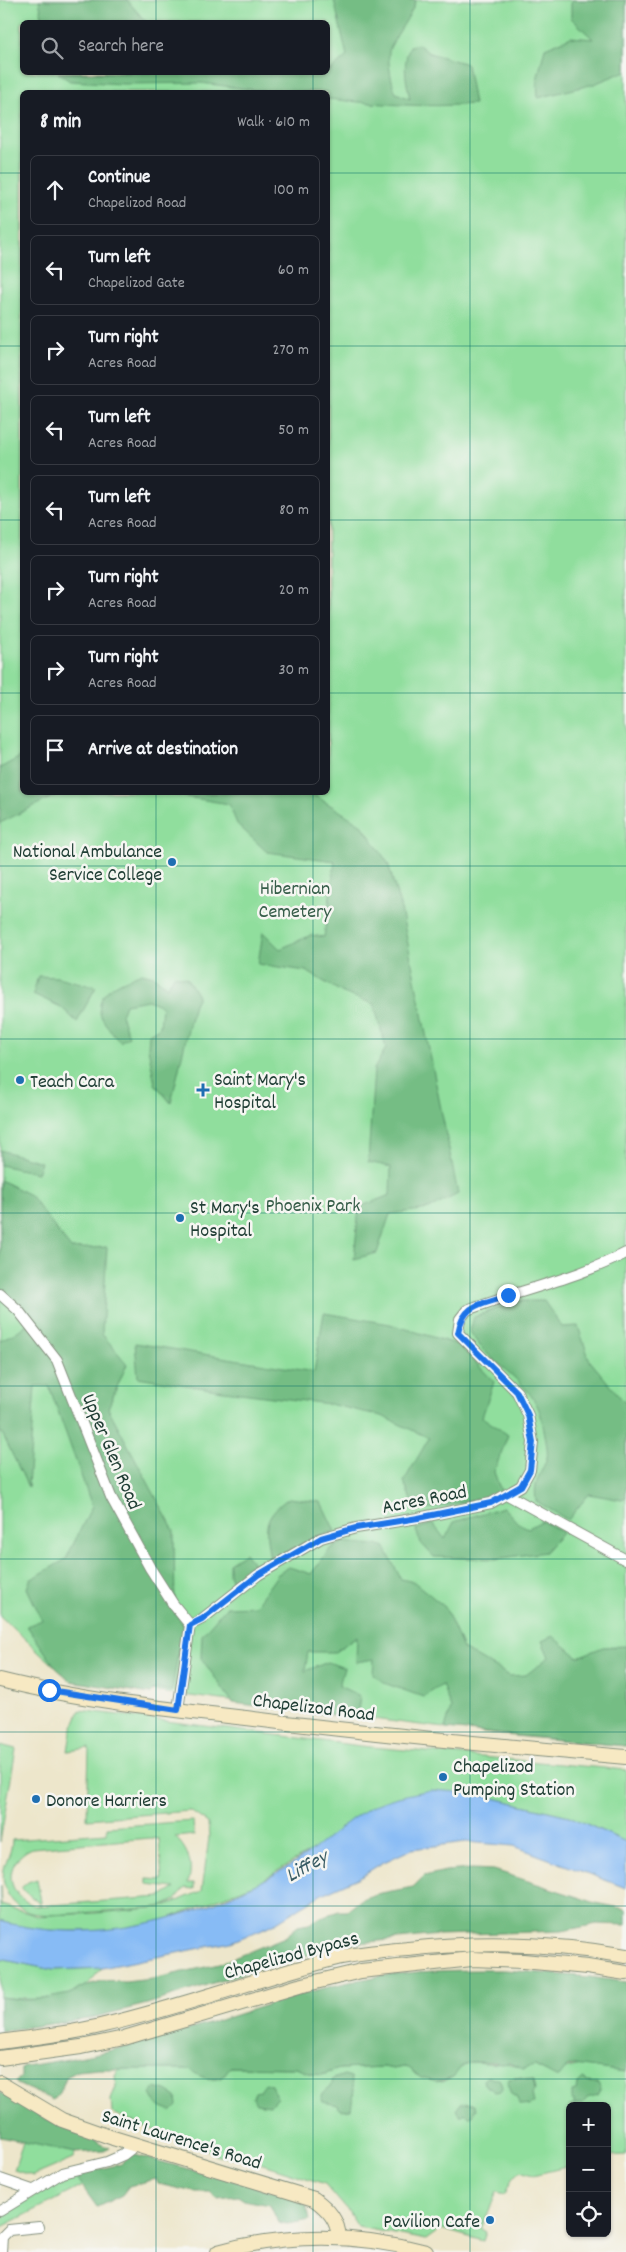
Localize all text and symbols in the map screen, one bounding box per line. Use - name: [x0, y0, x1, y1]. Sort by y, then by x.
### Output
- search box: [20, 20, 330, 75]
- icon: search: [38, 34, 66, 62]
- text: Search here: [78, 34, 164, 61]
- text: 8 min: [40, 108, 81, 138]
- text: Walk · 610 m: [237, 111, 310, 134]
- text: Continue: [88, 165, 150, 192]
- icon: ahead: [41, 176, 69, 204]
- text: 100 m: [273, 179, 309, 202]
- text: Chapelizod Road: [88, 192, 186, 215]
- text: Turn left: [88, 245, 151, 272]
- icon: left: [41, 256, 69, 284]
- text: 60 m: [278, 259, 309, 282]
- text: Chapelizod Gate: [88, 272, 185, 295]
- text: Turn right: [88, 325, 159, 352]
- icon: right: [41, 336, 69, 364]
- text: 270 m: [273, 339, 309, 362]
- text: Acres Road: [88, 352, 156, 375]
- text: Turn left: [88, 405, 151, 432]
- icon: left: [41, 416, 69, 444]
- text: 50 m: [278, 419, 309, 442]
- text: Acres Road: [88, 432, 156, 455]
- text: Turn left: [88, 485, 151, 512]
- icon: left: [41, 496, 69, 524]
- text: 80 m: [279, 499, 309, 522]
- text: Acres Road: [88, 512, 156, 535]
- text: Turn right: [88, 565, 159, 592]
- icon: right: [41, 576, 69, 604]
- text: 20 m: [279, 579, 309, 602]
- text: Acres Road: [88, 592, 156, 615]
- text: Turn right: [88, 645, 159, 672]
- icon: right: [41, 656, 69, 684]
- text: 30 m: [279, 659, 309, 682]
- text: Acres Road: [88, 672, 156, 695]
- icon: arrive: [41, 736, 69, 764]
- text: Arrive at destination: [88, 737, 238, 764]
- place label: National Ambulance Service College: [13, 839, 162, 890]
- marker: National Ambulance Service College: [166, 856, 178, 868]
- park label: Hibernian Cemetery: [259, 876, 332, 927]
- place label: Saint Mary's Hospital: [214, 1067, 306, 1118]
- place label: Teach Cara: [30, 1069, 115, 1097]
- marker: Teach Cara: [14, 1074, 26, 1086]
- marker: Saint Mary's Hospital: [196, 1083, 210, 1097]
- park label: Phoenix Park: [266, 1193, 360, 1221]
- place label: St Mary's Hospital: [190, 1195, 260, 1246]
- marker: St Mary's Hospital: [174, 1212, 186, 1224]
- route end: [497, 1284, 520, 1307]
- street label: Upper Glen Road: [73, 1390, 147, 1515]
- street label: Acres Road: [380, 1479, 469, 1523]
- route start: [38, 1679, 61, 1702]
- street label: Chapelizod Road: [251, 1688, 376, 1730]
- place label: Chapelizod Pumping Station: [453, 1754, 575, 1805]
- marker: Chapelizod Pumping Station: [437, 1771, 449, 1783]
- place label: Donore Harriers: [46, 1788, 167, 1816]
- marker: Donore Harriers: [30, 1793, 42, 1805]
- water label: Liffey: [281, 1843, 336, 1892]
- street label: Chapelizod Bypass: [221, 1925, 362, 1988]
- map controls: [566, 2102, 611, 2237]
- button: +: [566, 2102, 611, 2147]
- street label: Saint Laurence's Road: [98, 2103, 265, 2179]
- button: −: [566, 2147, 611, 2192]
- button: locate: [566, 2192, 611, 2237]
- place label: Pavilion Cafe: [383, 2209, 480, 2237]
- marker: Pavilion Cafe: [484, 2214, 496, 2226]

